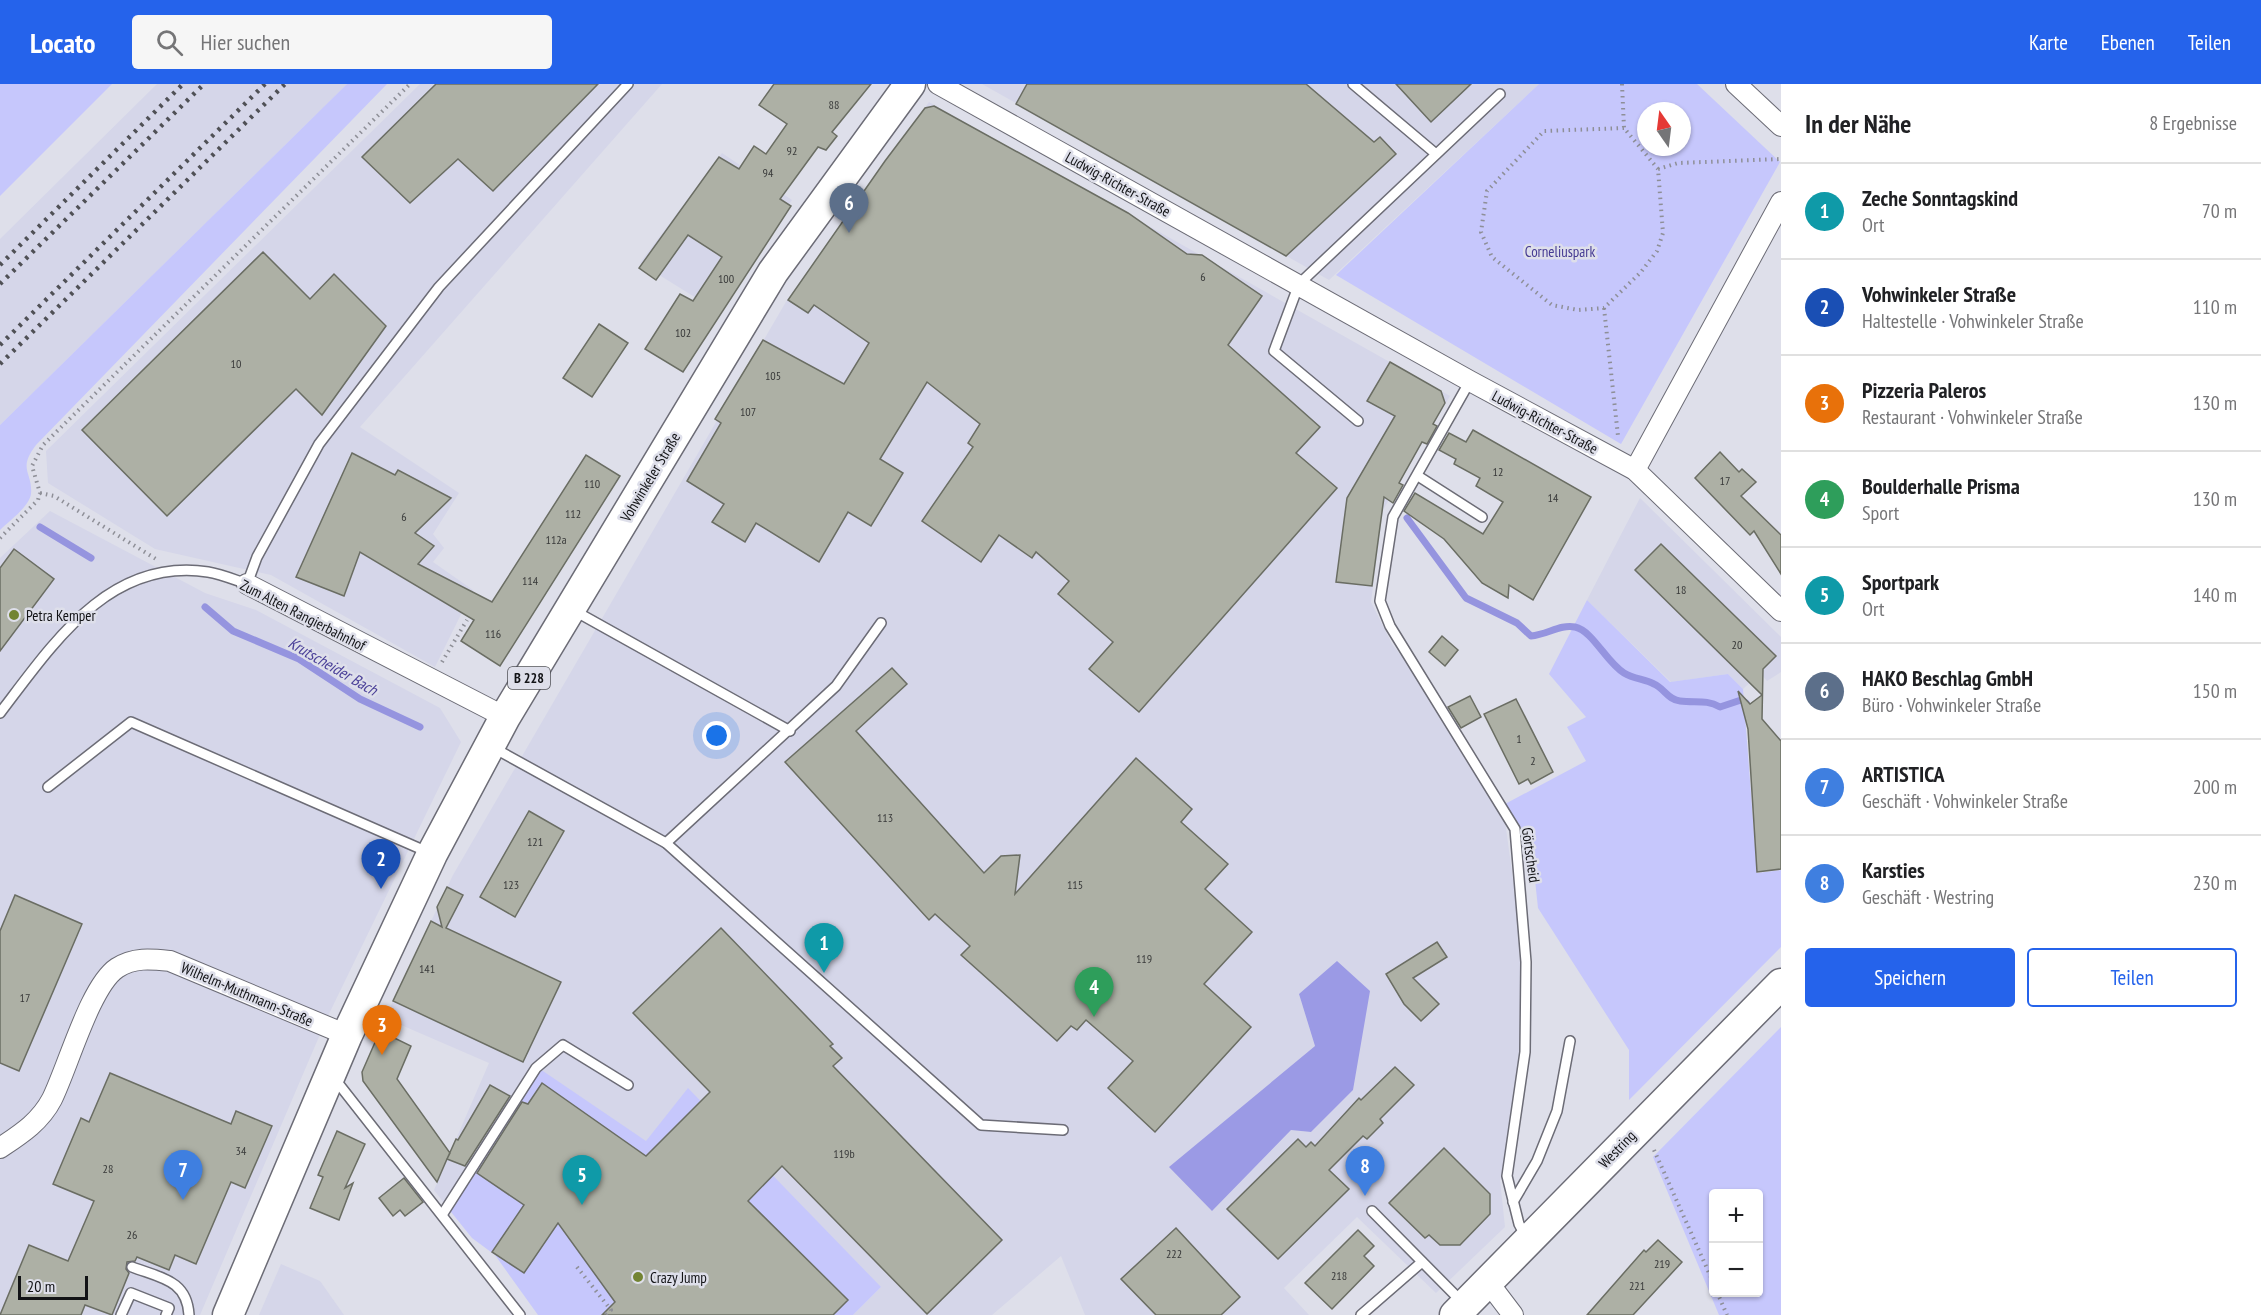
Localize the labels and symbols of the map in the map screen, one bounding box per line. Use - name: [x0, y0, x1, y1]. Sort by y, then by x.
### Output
- house number: 88: [829, 97, 839, 112]
- north arrow: [1637, 102, 1691, 156]
- house number: 92: [787, 143, 797, 158]
- street label: Ludwig-Richter-Straße: [1062, 147, 1174, 221]
- house number: 94: [763, 165, 774, 180]
- pin: 6: [830, 184, 868, 233]
- park label: Corneliuspark: [1525, 242, 1595, 261]
- house number: 6: [1200, 269, 1206, 284]
- house number: 100: [718, 271, 734, 286]
- house number: 102: [675, 325, 691, 340]
- house number: 10: [231, 356, 241, 371]
- house number: 105: [765, 368, 781, 383]
- street label: Ludwig-Richter-Straße: [1489, 386, 1601, 458]
- house number: 107: [740, 404, 756, 419]
- street label: Vohwinkeler Straße: [615, 429, 684, 526]
- house number: 12: [1493, 464, 1503, 479]
- house number: 17: [1720, 473, 1730, 488]
- house number: 110: [584, 476, 600, 491]
- house number: 14: [1548, 490, 1559, 505]
- house number: 112: [565, 506, 581, 521]
- house number: 6: [401, 509, 407, 524]
- house number: 112a: [545, 532, 567, 547]
- house number: 114: [522, 573, 539, 588]
- street label: Zum Alten Rangierbahnhof: [237, 575, 370, 655]
- house number: 18: [1676, 582, 1686, 597]
- place label: Petra Kemper: [26, 606, 96, 625]
- marker: Petra Kemper: [7, 608, 21, 622]
- house number: 116: [485, 626, 501, 641]
- water label: Krutscheider Bach: [285, 632, 382, 700]
- house number: 20: [1732, 637, 1742, 652]
- road number: B 228: [508, 667, 550, 689]
- your location: [702, 721, 731, 750]
- house number: 1: [1516, 731, 1522, 746]
- house number: 2: [1530, 753, 1536, 768]
- house number: 113: [877, 810, 893, 825]
- street label: Görtscheid: [1518, 826, 1544, 884]
- house number: 121: [527, 834, 543, 849]
- pin: 2: [362, 840, 400, 889]
- house number: 123: [503, 877, 519, 892]
- house number: 115: [1067, 877, 1083, 892]
- pin: 1: [804, 924, 844, 973]
- house number: 119: [1136, 951, 1152, 966]
- street label: Wilhelm-Muthmann-Straße: [178, 958, 316, 1030]
- house number: 141: [419, 961, 435, 976]
- pin: 4: [1074, 968, 1114, 1017]
- house number: 17: [20, 990, 30, 1005]
- pin: 3: [362, 1006, 401, 1055]
- street label: Westring: [1594, 1126, 1640, 1172]
- house number: 34: [236, 1143, 247, 1158]
- house number: 119b: [833, 1146, 855, 1161]
- pin: 8: [1346, 1146, 1384, 1196]
- pin: 7: [164, 1150, 202, 1200]
- pin: 5: [562, 1156, 602, 1205]
- house number: 28: [103, 1161, 113, 1176]
- house number: 26: [127, 1227, 137, 1242]
- house number: 222: [1166, 1246, 1182, 1261]
- house number: 219: [1654, 1256, 1670, 1271]
- place label: Crazy Jump: [650, 1268, 707, 1287]
- house number: 218: [1331, 1268, 1347, 1283]
- marker: Crazy Jump: [631, 1270, 645, 1284]
- scale bar: [18, 1273, 88, 1300]
- house number: 221: [1629, 1278, 1645, 1293]

